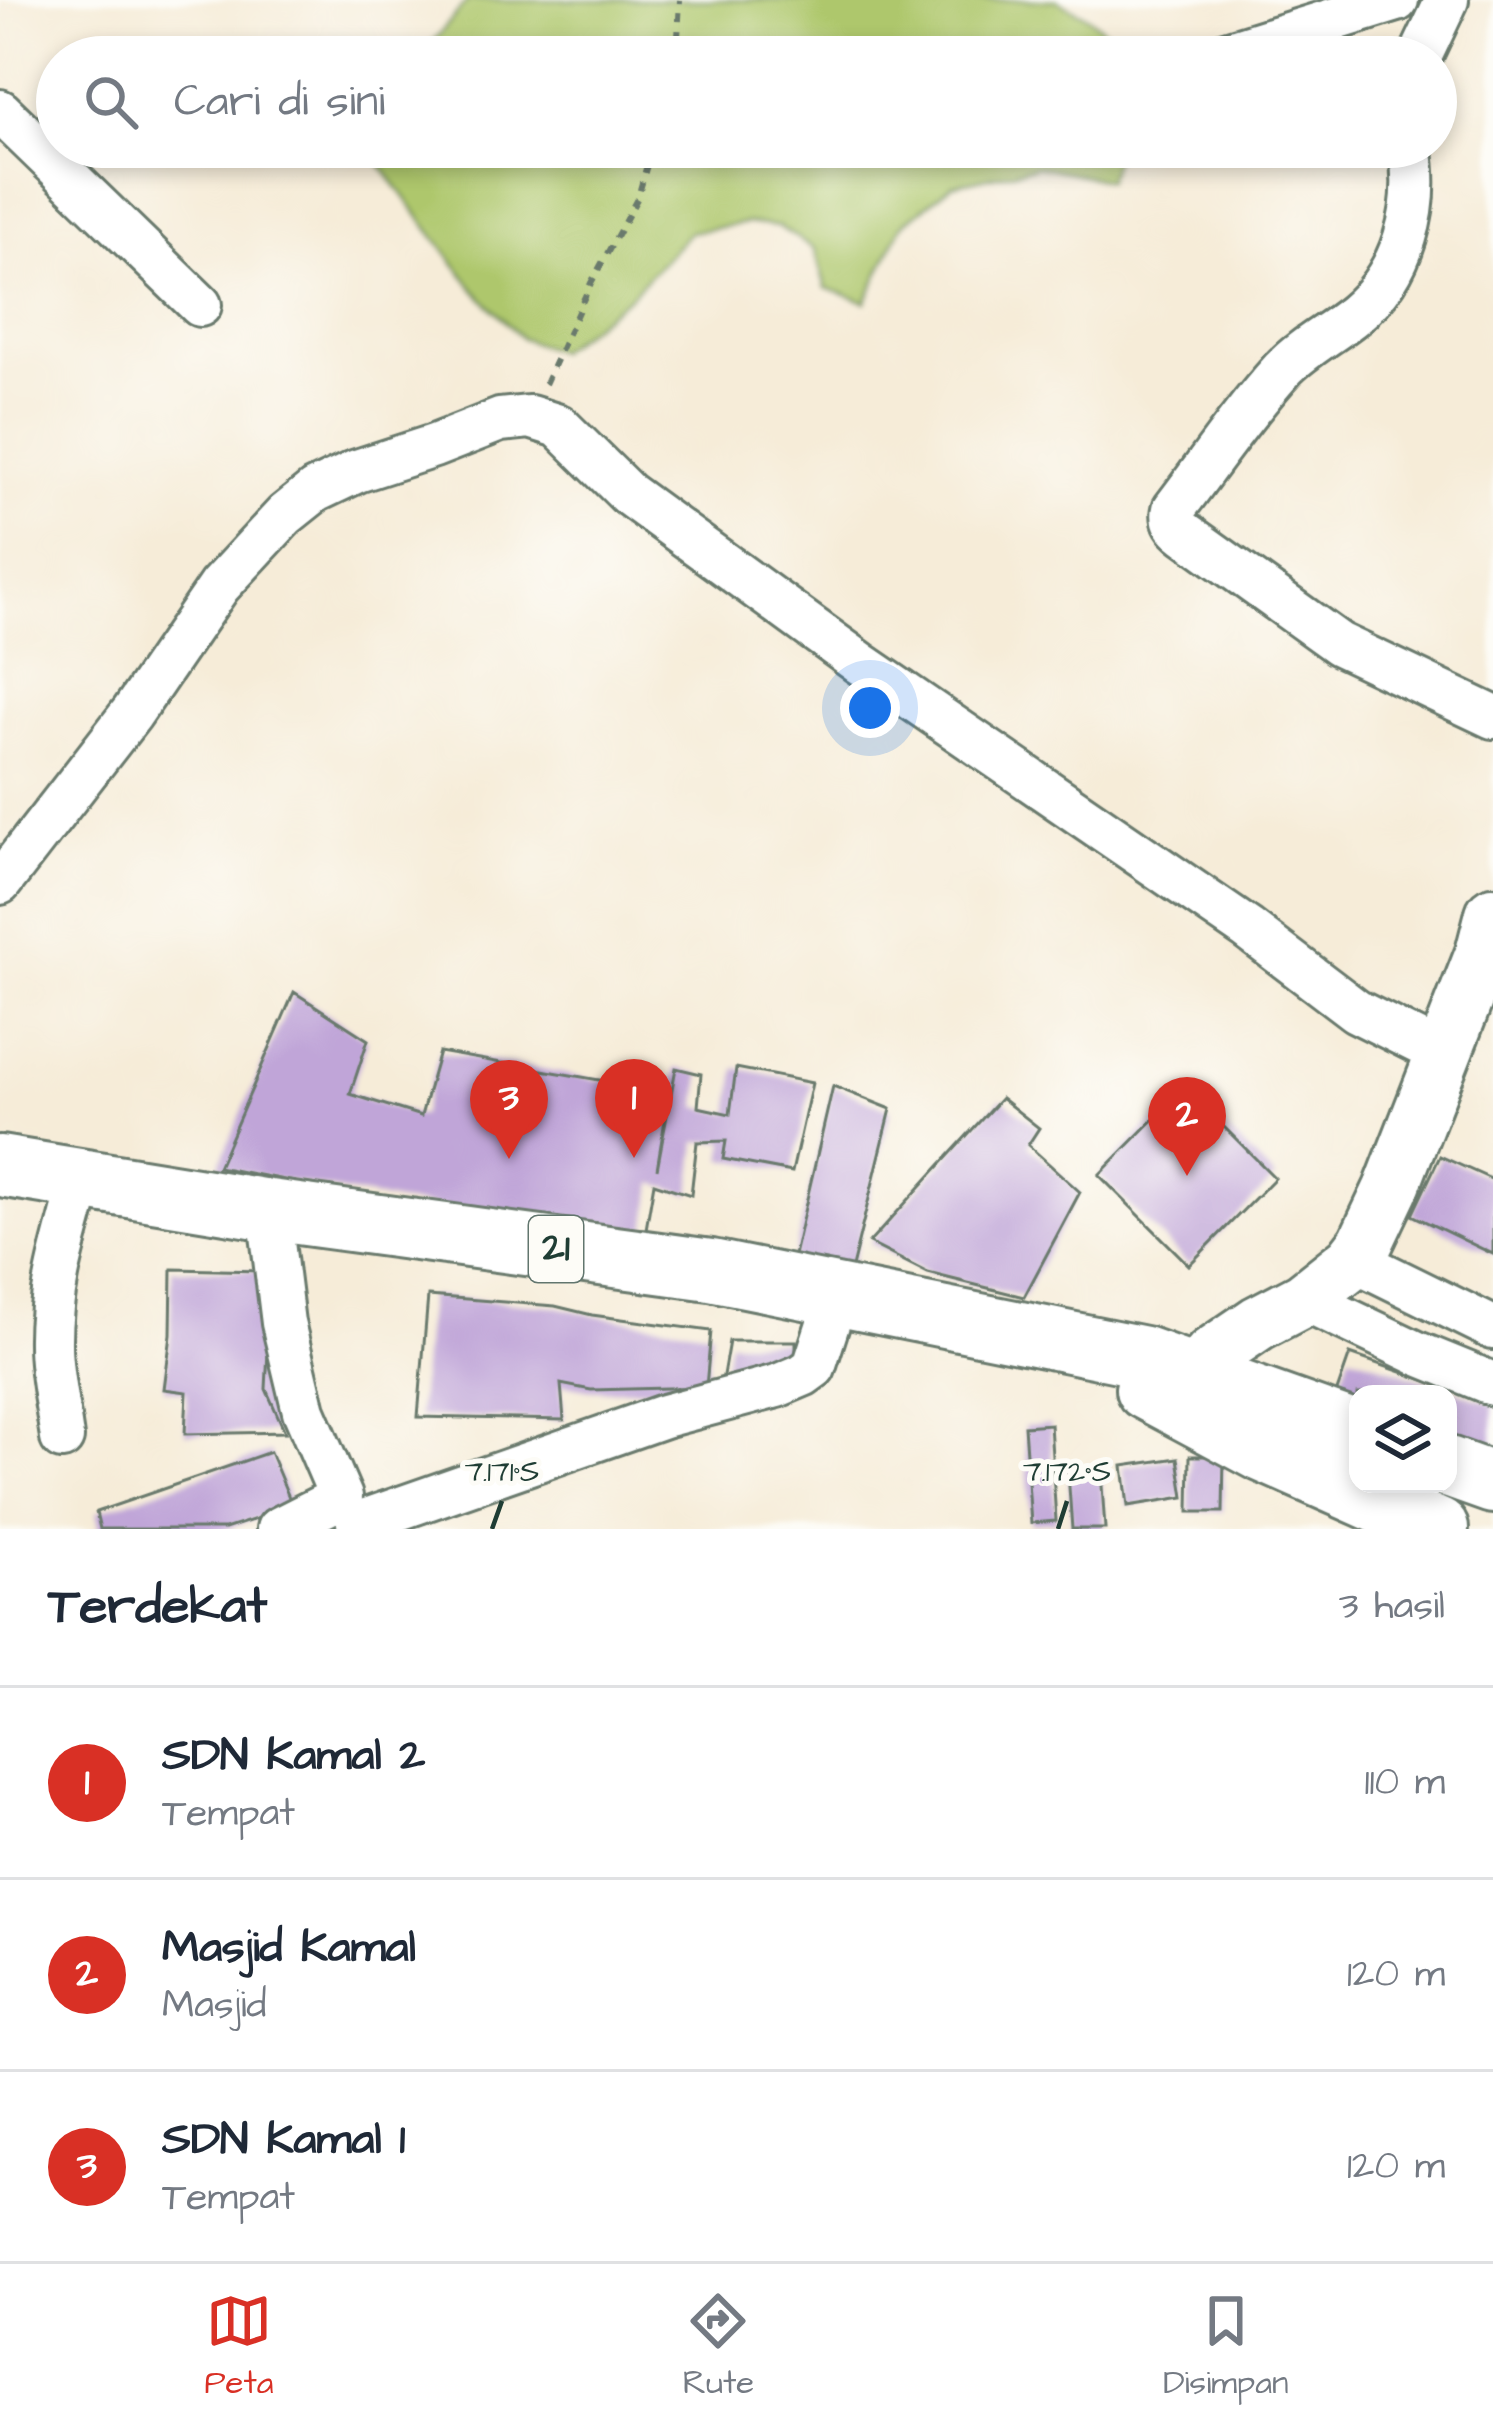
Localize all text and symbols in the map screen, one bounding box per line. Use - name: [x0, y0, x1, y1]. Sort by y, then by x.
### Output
- search box: [36, 36, 1457, 168]
- icon: search: [78, 69, 144, 135]
- text: Cari di sini: [174, 71, 385, 133]
- your location: [840, 678, 900, 738]
- pin: 1: [595, 1059, 673, 1158]
- pin: 3: [470, 1060, 548, 1159]
- pin: 2: [1148, 1077, 1226, 1176]
- road number: 21: [529, 1216, 583, 1282]
- map controls: [1349, 1385, 1457, 1493]
- button: layers: [1349, 1385, 1457, 1493]
- text: 7.171°S: [465, 1451, 539, 1493]
- text: 7.172°S: [1023, 1451, 1111, 1493]
- text: Terdekat: [48, 1572, 267, 1643]
- text: 3 hasil: [1339, 1580, 1445, 1634]
- text: SDN Kamal 2: [162, 1725, 425, 1787]
- text: 1: [85, 1756, 90, 1810]
- text: 110 m: [1364, 1756, 1445, 1810]
- text: Tempat: [162, 1787, 295, 1841]
- text: Masjid Kamal: [162, 1917, 416, 1979]
- text: 2: [76, 1948, 98, 2002]
- text: 120 m: [1347, 1948, 1445, 2002]
- text: Masjid: [162, 1979, 267, 2033]
- text: SDN Kamal 1: [162, 2109, 405, 2171]
- text: 3: [77, 2140, 97, 2194]
- text: 120 m: [1347, 2140, 1445, 2194]
- text: Tempat: [162, 2171, 295, 2225]
- tab: Peta: [205, 2288, 274, 2406]
- tab: Rute: [683, 2288, 754, 2406]
- tab: Disimpan: [1163, 2288, 1288, 2406]

